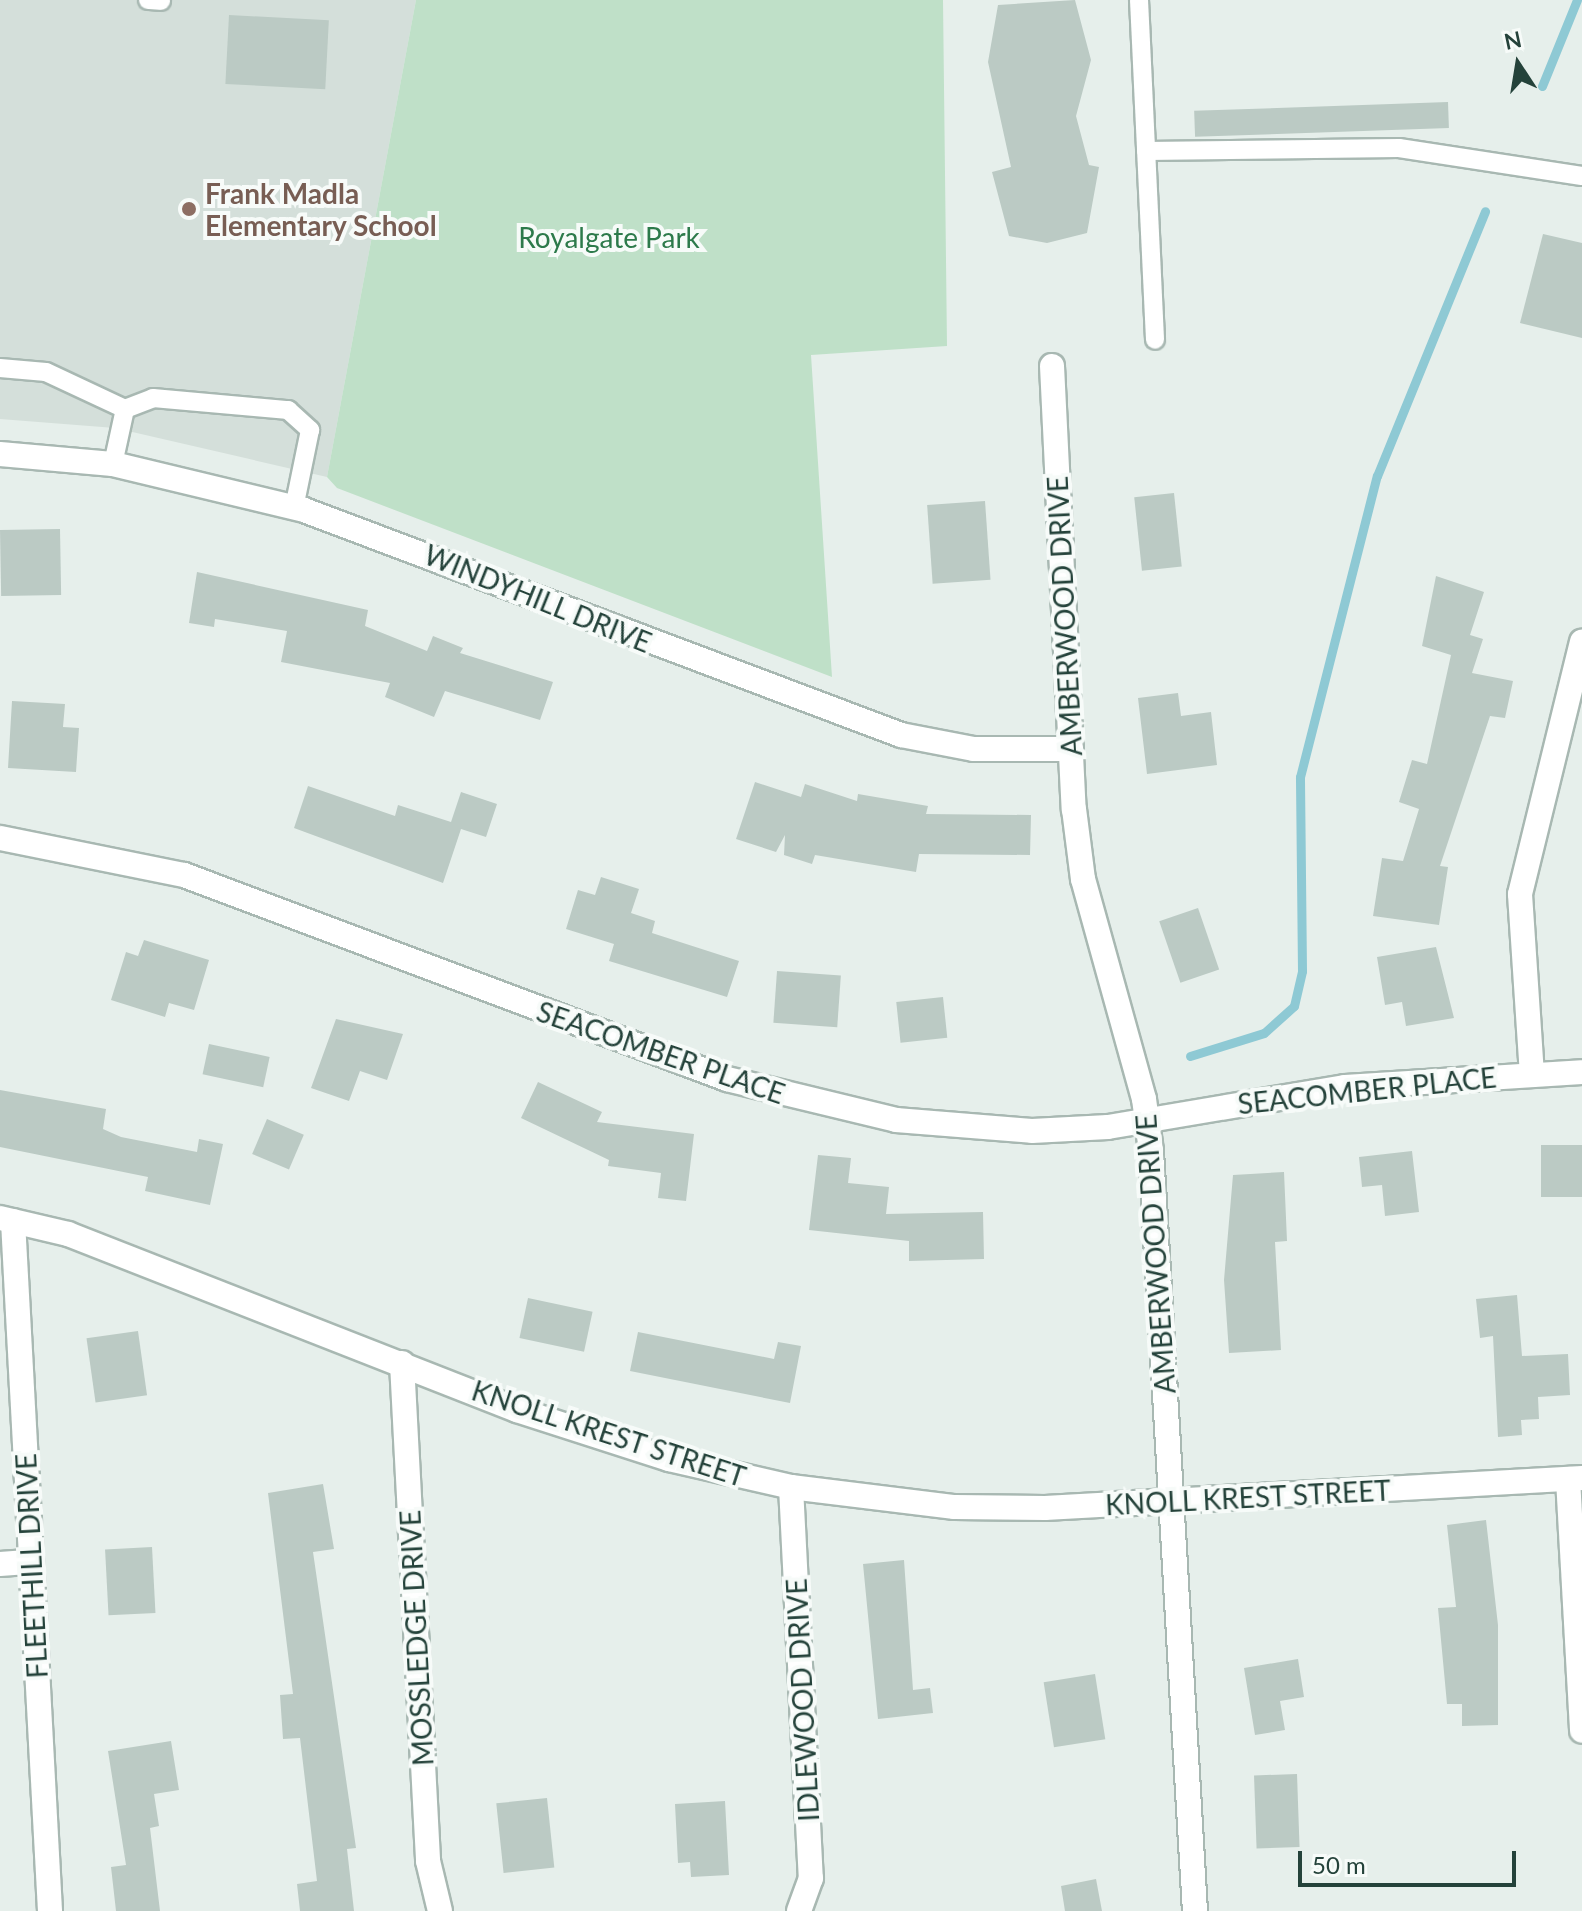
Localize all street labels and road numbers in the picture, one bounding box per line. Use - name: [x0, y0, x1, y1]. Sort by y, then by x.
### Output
- street label: AMBERWOOD DRIVE: [1040, 475, 1088, 757]
- street label: WINDYHILL DRIVE: [419, 537, 657, 659]
- street label: SEACOMBER PLACE: [533, 994, 789, 1110]
- street label: SEACOMBER PLACE: [1236, 1060, 1498, 1120]
- street label: AMBERWOOD DRIVE: [1128, 1113, 1182, 1395]
- street label: KNOLL KREST STREET: [467, 1373, 751, 1493]
- street label: FLEETHILL DRIVE: [8, 1452, 54, 1680]
- street label: KNOLL KREST STREET: [1104, 1473, 1392, 1521]
- street label: MOSSLEDGE DRIVE: [393, 1509, 439, 1767]
- street label: IDLEWOOD DRIVE: [779, 1578, 825, 1822]

